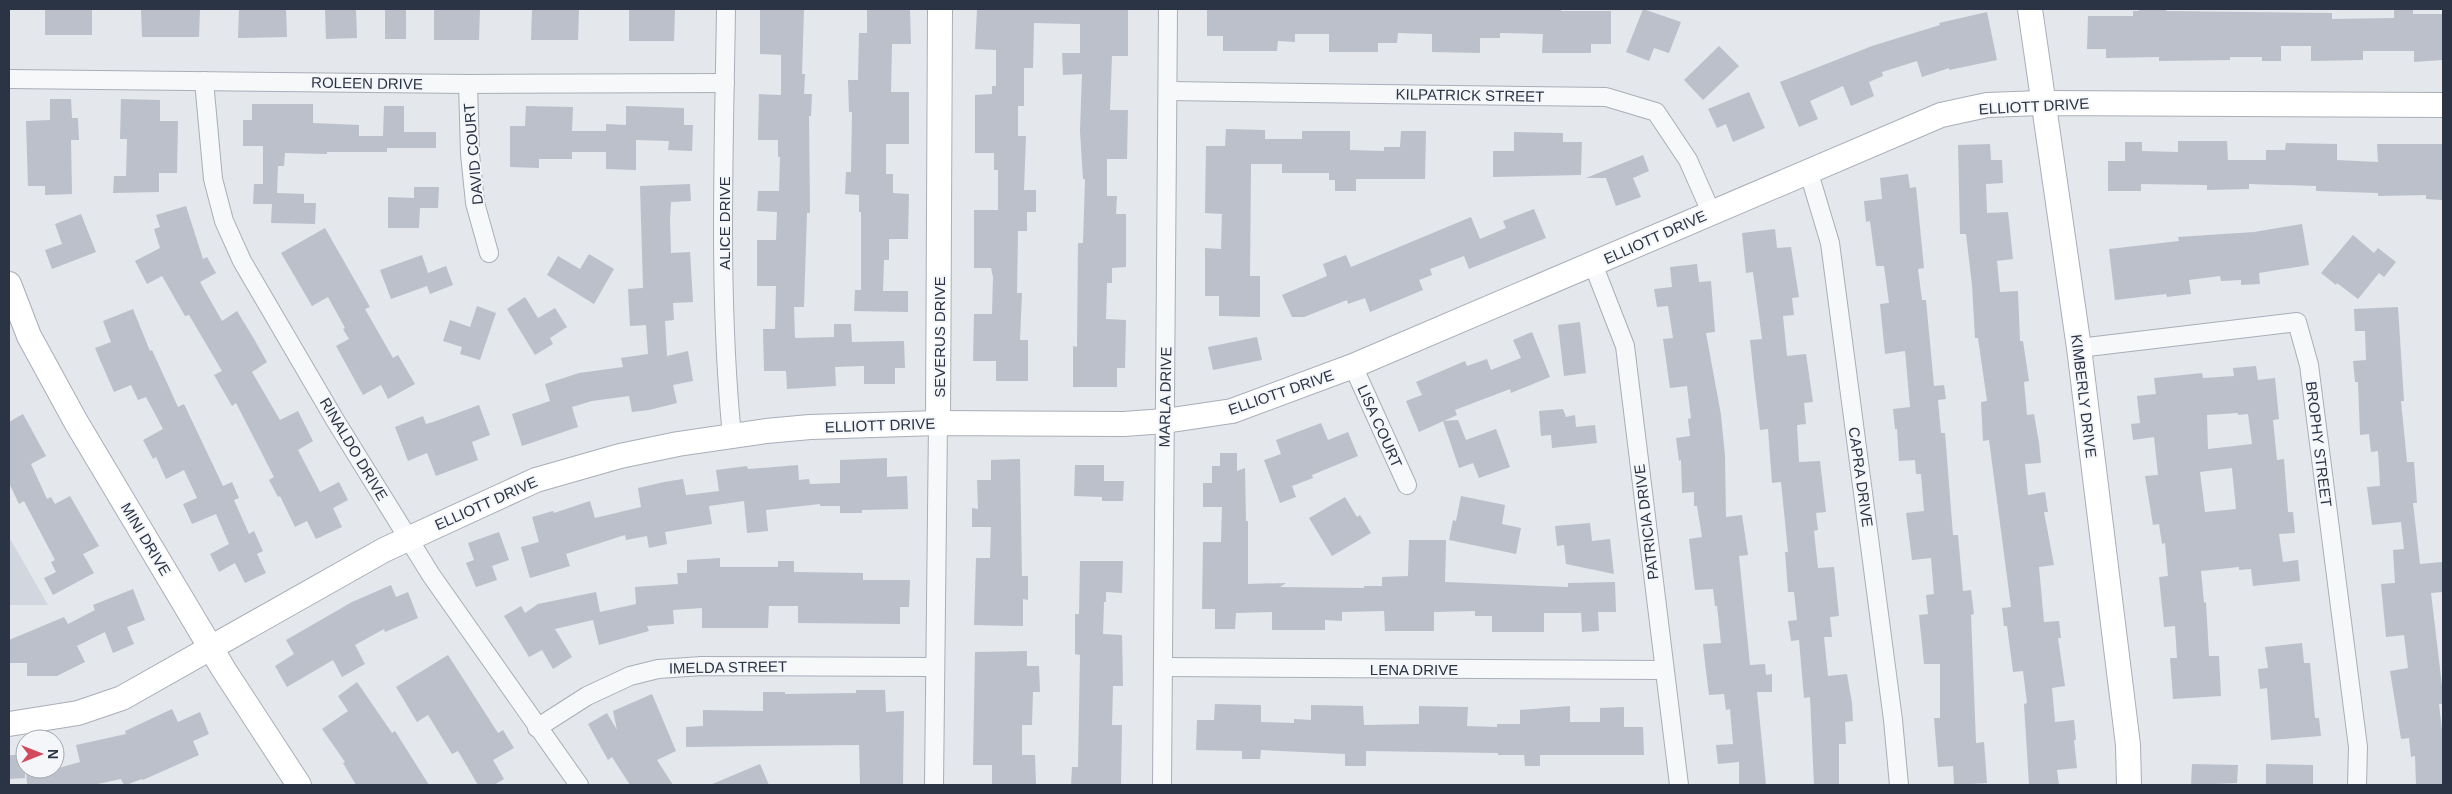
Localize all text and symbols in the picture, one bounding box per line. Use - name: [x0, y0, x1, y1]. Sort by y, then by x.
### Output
- street label: ROLEEN DRIVE: [311, 74, 423, 92]
- street label: KILPATRICK STREET: [1396, 85, 1544, 105]
- street label: ELLIOTT DRIVE: [1978, 95, 2090, 117]
- street label: DAVID COURT: [460, 102, 486, 206]
- street label: ALICE DRIVE: [716, 176, 733, 270]
- street label: ELLIOTT DRIVE: [1601, 207, 1709, 267]
- street label: SEVERUS DRIVE: [931, 276, 948, 398]
- street label: KIMBERLY DRIVE: [2068, 333, 2100, 459]
- street label: MARLA DRIVE: [1156, 346, 1174, 448]
- street label: ELLIOTT DRIVE: [1226, 366, 1336, 418]
- street label: BROPHY STREET: [2303, 380, 2335, 508]
- street label: LISA COURT: [1354, 382, 1406, 470]
- street label: RINALDO DRIVE: [317, 395, 391, 503]
- street label: ELLIOTT DRIVE: [824, 415, 936, 435]
- street label: CAPRA DRIVE: [1846, 426, 1876, 528]
- street label: PATRICIA DRIVE: [1630, 463, 1662, 581]
- street label: ELLIOTT DRIVE: [432, 473, 540, 533]
- street label: MINI DRIVE: [118, 500, 174, 578]
- street label: IMELDA STREET: [669, 657, 787, 677]
- street label: LENA DRIVE: [1370, 661, 1458, 678]
- north arrow: [15, 729, 65, 779]
- text: N: [45, 749, 61, 759]

